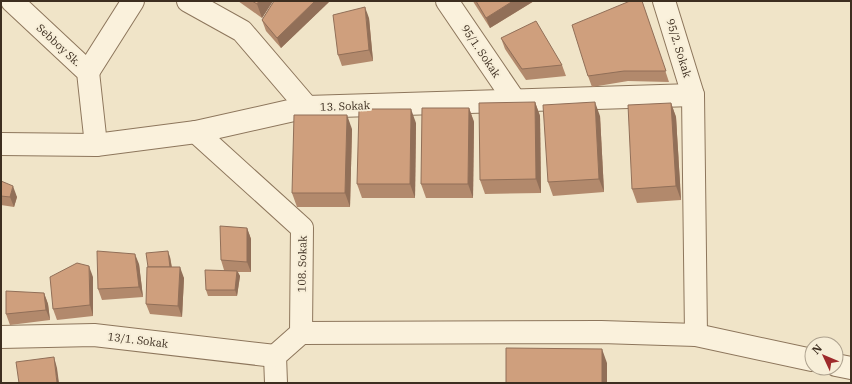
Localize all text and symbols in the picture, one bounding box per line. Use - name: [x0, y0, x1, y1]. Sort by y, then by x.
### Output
- street label: 95/2. Sokak: [663, 17, 695, 80]
- street label: Sebboy Sk.: [34, 21, 84, 69]
- street label: 95/1. Sokak: [458, 22, 504, 81]
- street label: 13. Sokak: [320, 98, 371, 114]
- street label: 108. Sokak: [295, 235, 310, 293]
- street label: 13/1. Sokak: [107, 329, 170, 351]
- north arrow: [804, 336, 844, 376]
- text: N: [809, 341, 825, 357]

